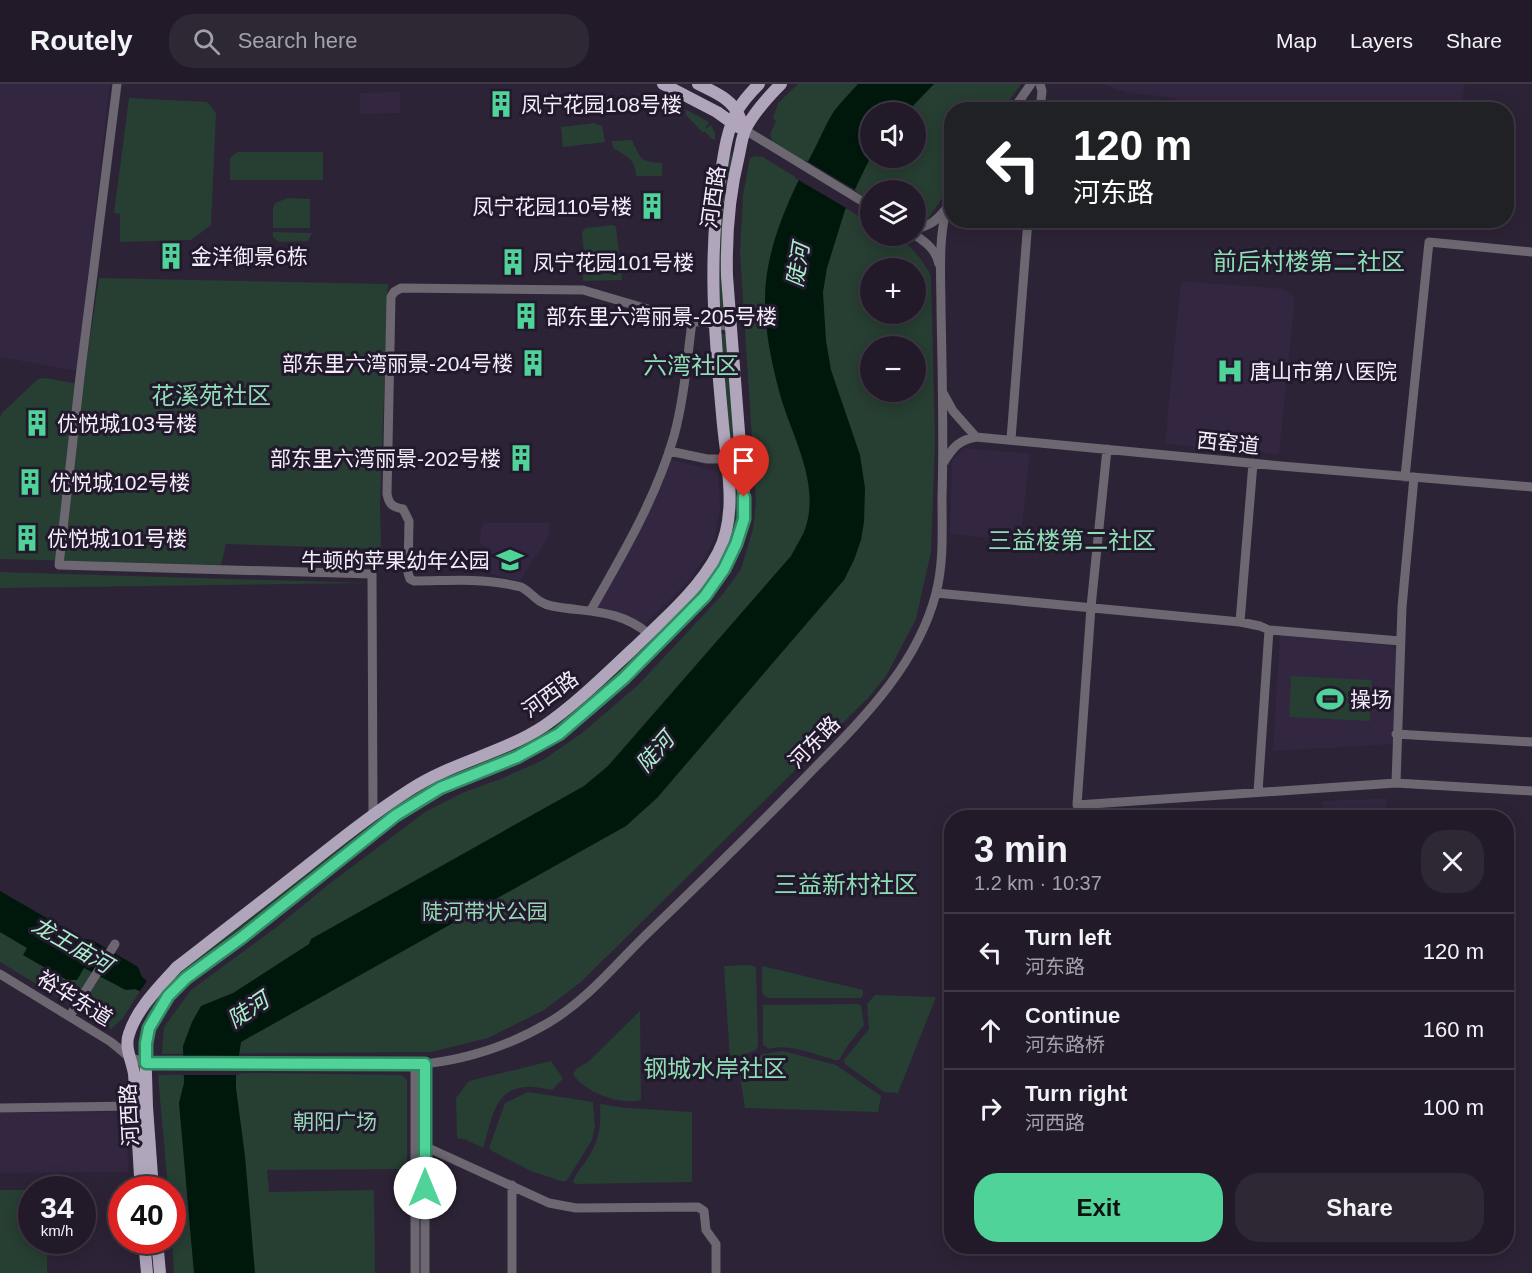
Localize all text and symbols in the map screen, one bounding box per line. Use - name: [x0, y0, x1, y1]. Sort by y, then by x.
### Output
- search box: [169, 14, 589, 68]
- text: Routely: [30, 25, 133, 56]
- icon: search: [190, 25, 223, 58]
- text: Search here: [238, 28, 358, 53]
- text: Map: [1276, 29, 1317, 52]
- text: Layers: [1350, 29, 1413, 52]
- text: Share: [1446, 29, 1502, 52]
- building icon: 凤宁花园108号楼: [486, 89, 516, 119]
- place label: 凤宁花园108号楼: [521, 93, 682, 116]
- map controls: [860, 102, 926, 402]
- button: sound: [860, 102, 926, 168]
- text: 120 m: [1073, 122, 1192, 169]
- icon: left: [974, 126, 1052, 204]
- street label: 河西路: [697, 164, 729, 230]
- text: 河东路: [1073, 178, 1154, 208]
- button: layers: [860, 180, 926, 246]
- building icon: 凤宁花园110号楼: [637, 191, 667, 221]
- place label: 凤宁花园110号楼: [473, 195, 632, 218]
- water label: 陡河: [782, 237, 814, 289]
- building icon: 金洋御景6栋: [156, 241, 186, 271]
- place label: 金洋御景6栋: [191, 245, 308, 268]
- building icon: 凤宁花园101号楼: [498, 247, 528, 277]
- district label: 前后村楼第二社区: [1213, 248, 1405, 275]
- place label: 凤宁花园101号楼: [533, 251, 694, 274]
- button: +: [860, 258, 926, 324]
- building icon: 部东里六湾丽景-205号楼: [511, 301, 541, 331]
- place label: 部东里六湾丽景-205号楼: [546, 305, 777, 328]
- button: −: [860, 336, 926, 402]
- building icon: 部东里六湾丽景-204号楼: [518, 348, 548, 378]
- place label: 部东里六湾丽景-204号楼: [282, 352, 513, 375]
- district label: 六湾社区: [643, 352, 739, 379]
- hospital icon: 唐山市第八医院: [1215, 356, 1245, 386]
- place label: 唐山市第八医院: [1250, 360, 1397, 383]
- district label: 花溪苑社区: [151, 382, 271, 409]
- building icon: 优悦城103号楼: [22, 408, 52, 438]
- place label: 优悦城103号楼: [57, 412, 197, 435]
- street label: 西窑道: [1195, 428, 1261, 458]
- pin: [718, 435, 769, 497]
- building icon: 部东里六湾丽景-202号楼: [506, 443, 536, 473]
- icon: arrive: [727, 444, 760, 477]
- place label: 部东里六湾丽景-202号楼: [270, 447, 501, 470]
- building icon: 优悦城102号楼: [15, 467, 45, 497]
- place label: 优悦城102号楼: [50, 471, 190, 494]
- building icon: 优悦城101号楼: [12, 523, 42, 553]
- place label: 优悦城101号楼: [47, 527, 187, 550]
- district label: 三益楼第二社区: [988, 527, 1156, 554]
- school or university icon: 牛顿的苹果幼年公园: [495, 545, 525, 575]
- place label: 牛顿的苹果幼年公园: [301, 549, 490, 572]
- street label: 河西路: [518, 666, 582, 722]
- sports icon: 操场: [1315, 684, 1345, 714]
- place label: 操场: [1350, 688, 1392, 711]
- street label: 河东路: [784, 711, 844, 773]
- water label: 陡河: [631, 724, 681, 777]
- text: 3 min: [974, 829, 1068, 870]
- button: close: [1421, 830, 1484, 893]
- district label: 三益新村社区: [774, 871, 918, 898]
- text: 1.2 km · 10:37: [974, 872, 1102, 894]
- park label: 陡河带状公园: [422, 900, 548, 923]
- water label: 龙王庙河: [28, 912, 120, 980]
- text: Turn left: [1025, 925, 1111, 950]
- icon: left: [974, 936, 1007, 969]
- text: 120 m: [1423, 939, 1484, 964]
- text: 河东路: [1025, 956, 1085, 978]
- street label: 裕华东道: [33, 966, 117, 1030]
- water label: 陡河: [223, 985, 277, 1033]
- text: Continue: [1025, 1003, 1120, 1028]
- icon: ahead: [974, 1014, 1007, 1047]
- text: 160 m: [1423, 1017, 1484, 1042]
- text: 河东路桥: [1025, 1034, 1105, 1056]
- district label: 钢城水岸社区: [643, 1055, 787, 1082]
- text: Turn right: [1025, 1081, 1127, 1106]
- street label: 河西路: [116, 1083, 142, 1147]
- icon: right: [974, 1092, 1007, 1125]
- text: 100 m: [1423, 1095, 1484, 1120]
- park label: 朝阳广场: [293, 1110, 377, 1133]
- text: 河西路: [1025, 1112, 1085, 1134]
- position arrow: [393, 1156, 457, 1220]
- button: Exit: [974, 1173, 1223, 1242]
- button: Share: [1235, 1173, 1484, 1242]
- speed limit sign: 40: [108, 1176, 186, 1254]
- text: 34: [40, 1191, 74, 1224]
- text: km/h: [41, 1222, 73, 1239]

